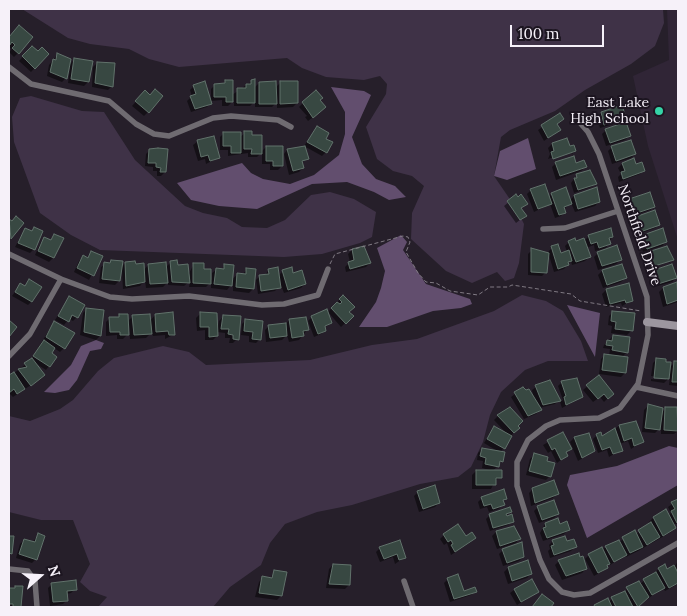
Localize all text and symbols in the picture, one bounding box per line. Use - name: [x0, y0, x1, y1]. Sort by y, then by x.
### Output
- scale bar: [512, 15, 606, 47]
- text: 100 m: [518, 24, 559, 43]
- place label: East Lake High School: [570, 95, 649, 128]
- marker: East Lake High School: [653, 105, 665, 117]
- street label: Northfield Drive: [614, 182, 664, 288]
- north arrow: [15, 551, 65, 601]
- text: N: [44, 563, 64, 579]

